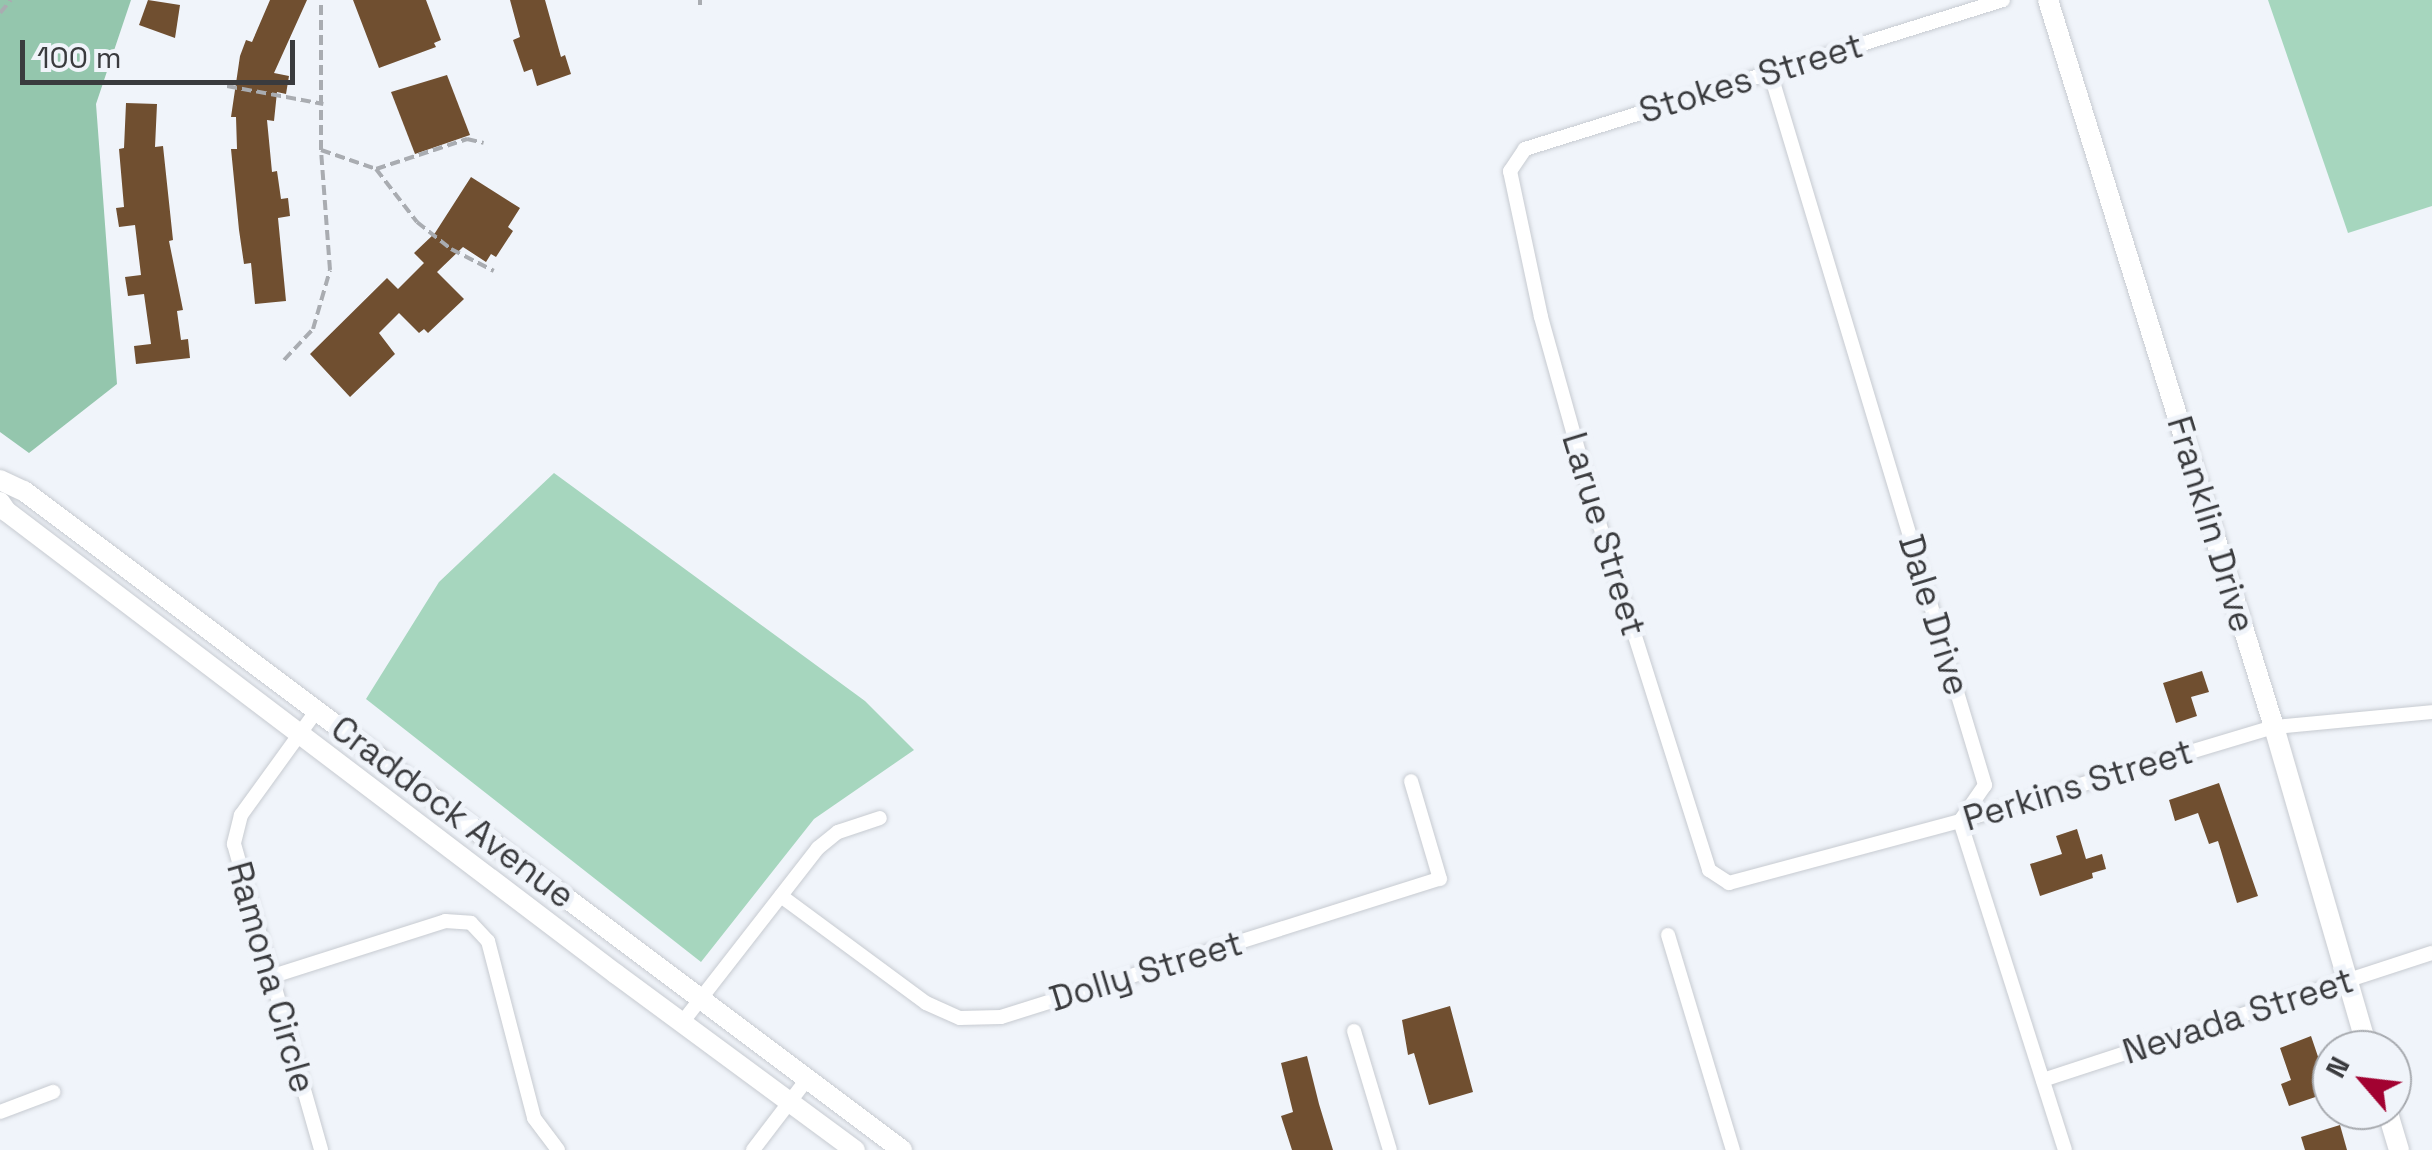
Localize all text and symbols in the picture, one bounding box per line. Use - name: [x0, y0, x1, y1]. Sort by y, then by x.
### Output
- scale bar: [25, 20, 300, 82]
- street label: Stokes Street: [1634, 24, 1868, 132]
- text: 100 m: [37, 38, 122, 77]
- street label: Franklin Drive: [2158, 411, 2264, 637]
- street label: Larue Street: [1553, 427, 1655, 641]
- street label: Dale Drive: [1890, 530, 1978, 700]
- street label: Craddock Avenue: [323, 707, 583, 917]
- street label: Perkins Street: [1958, 730, 2198, 840]
- street label: Ramona Circle: [218, 857, 324, 1097]
- street label: Dolly Street: [1045, 922, 1247, 1020]
- street label: Nevada Street: [2117, 959, 2359, 1073]
- north arrow: [2312, 1030, 2412, 1130]

